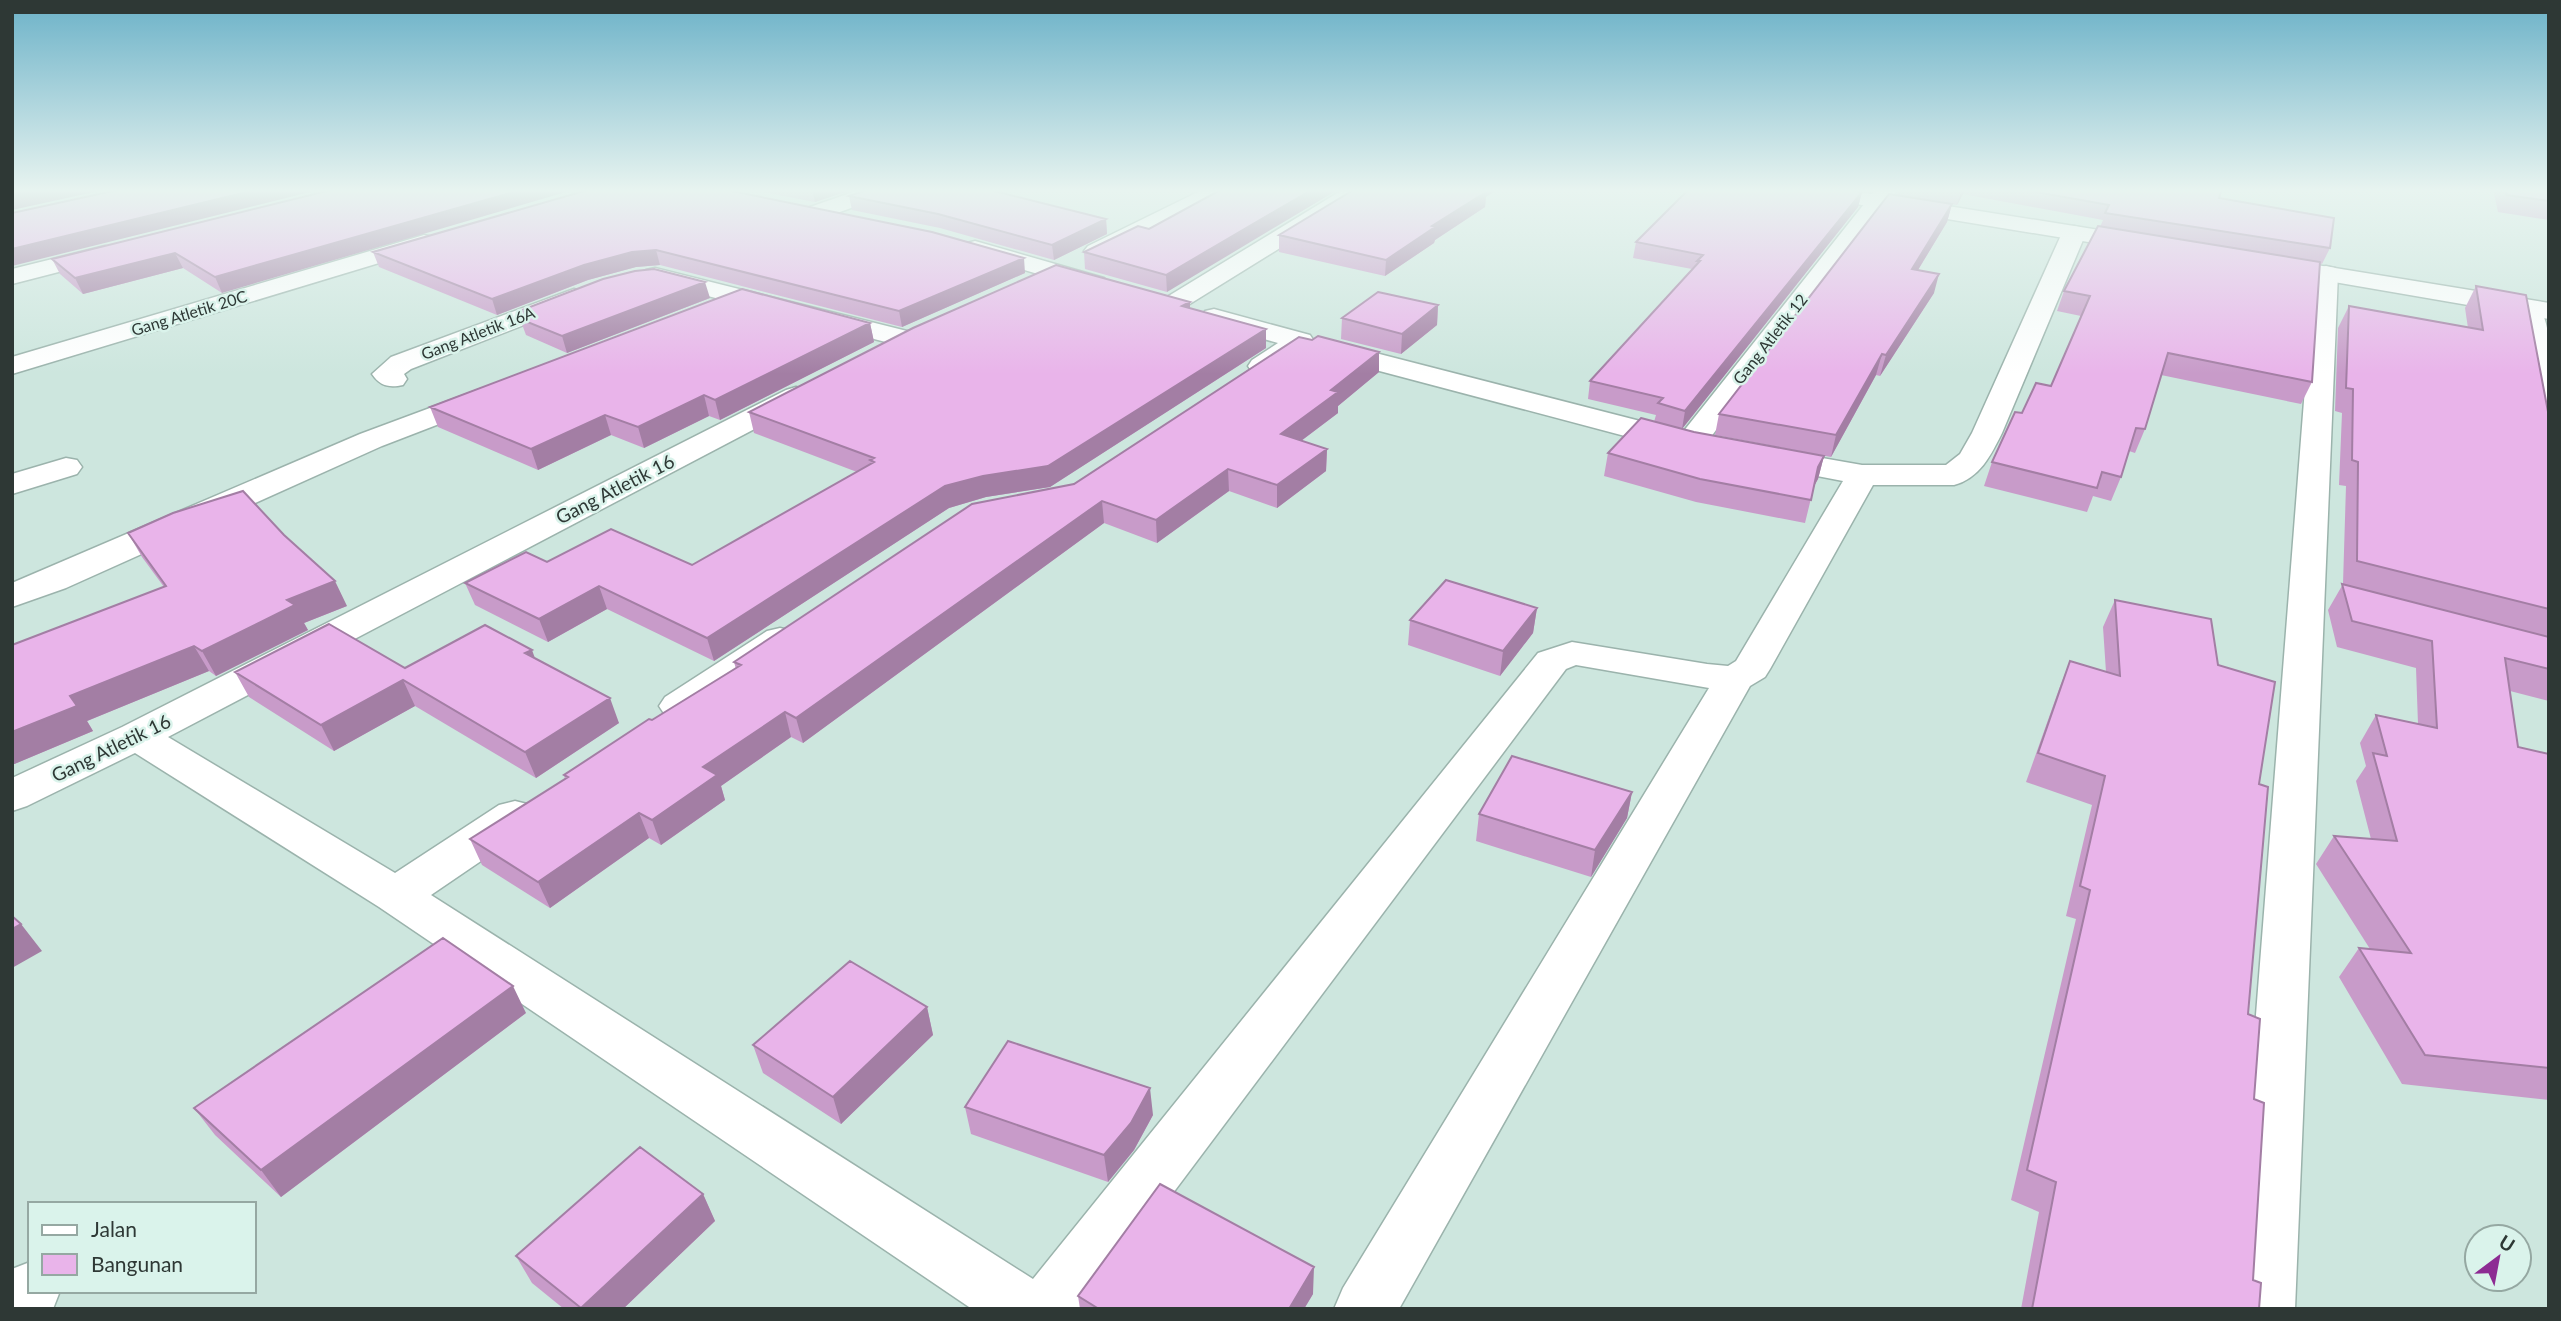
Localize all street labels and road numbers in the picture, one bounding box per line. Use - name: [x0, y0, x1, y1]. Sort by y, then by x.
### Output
- street label: Gang Atletik 20C: [129, 286, 249, 339]
- street label: Gang Atletik 12: [1728, 290, 1811, 388]
- street label: Gang Atletik 16A: [418, 302, 537, 363]
- street label: Gang Atletik 16: [552, 449, 678, 528]
- street label: Gang Atletik 16: [47, 709, 174, 786]

